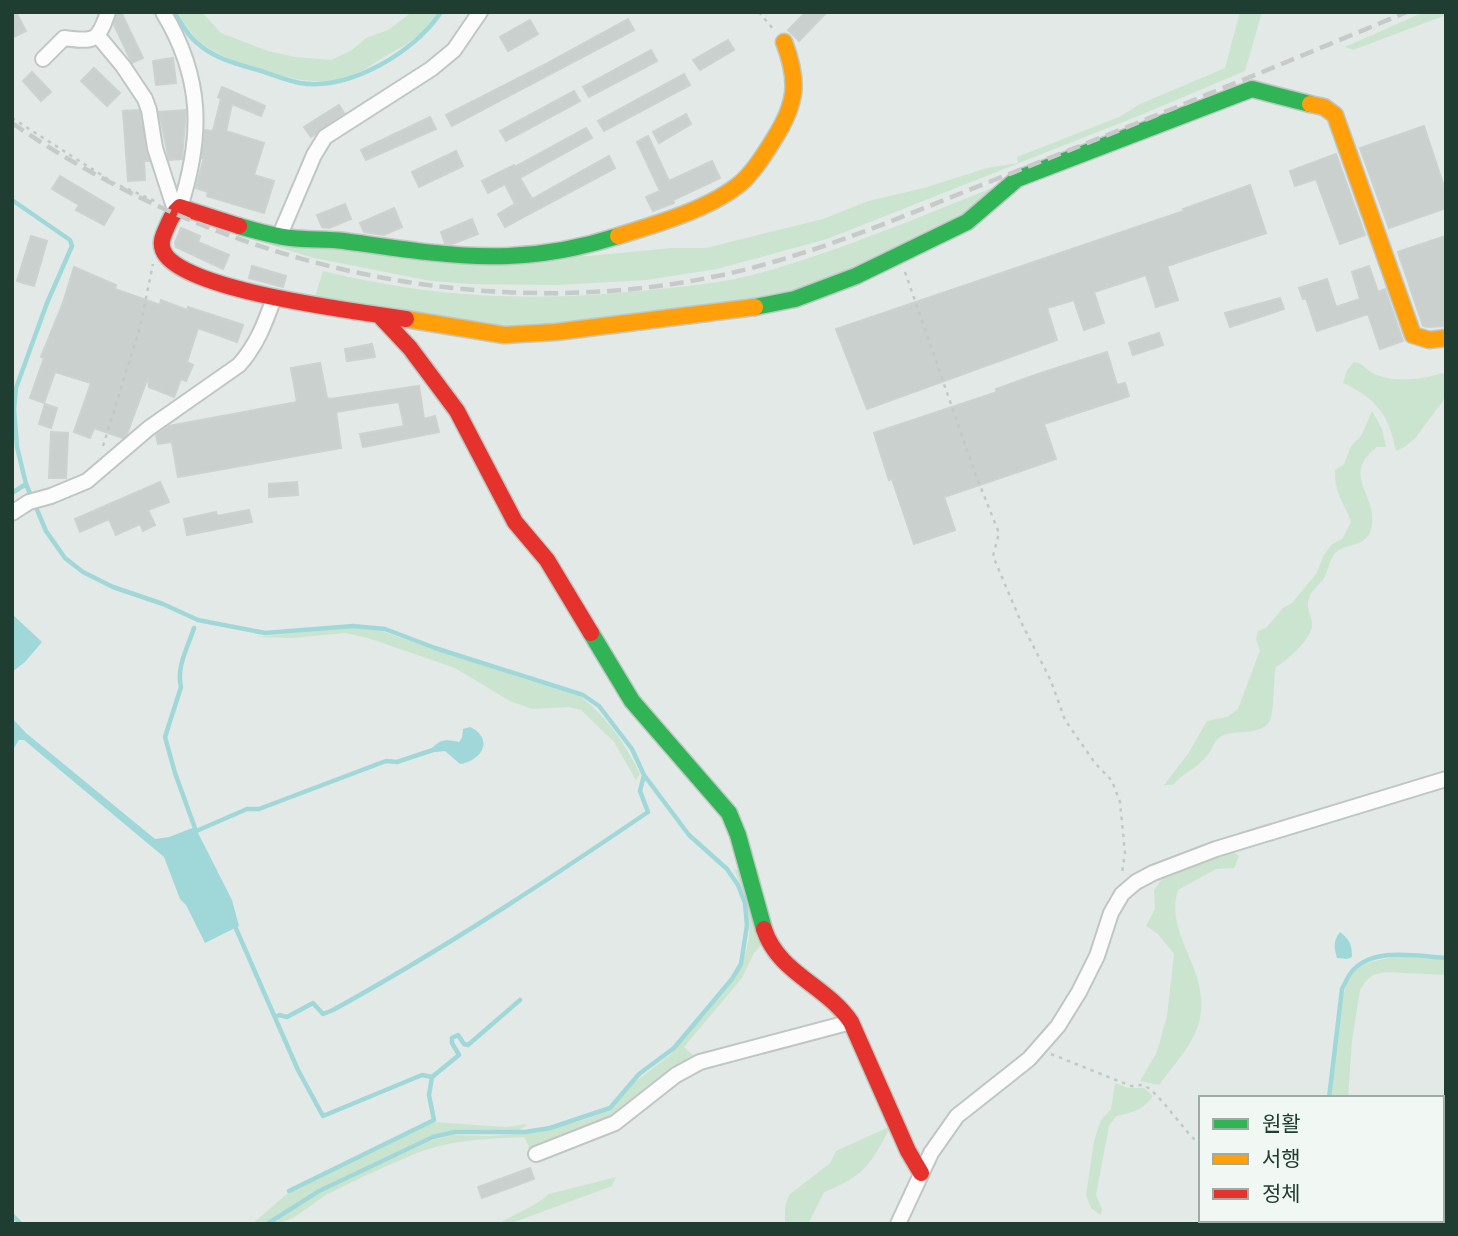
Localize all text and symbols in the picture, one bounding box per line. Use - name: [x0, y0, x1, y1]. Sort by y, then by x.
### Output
- legend: [1199, 1096, 1444, 1222]
- text: 원활: [1262, 1111, 1301, 1136]
- text: 서행: [1262, 1146, 1301, 1171]
- text: 정체: [1262, 1181, 1301, 1206]

